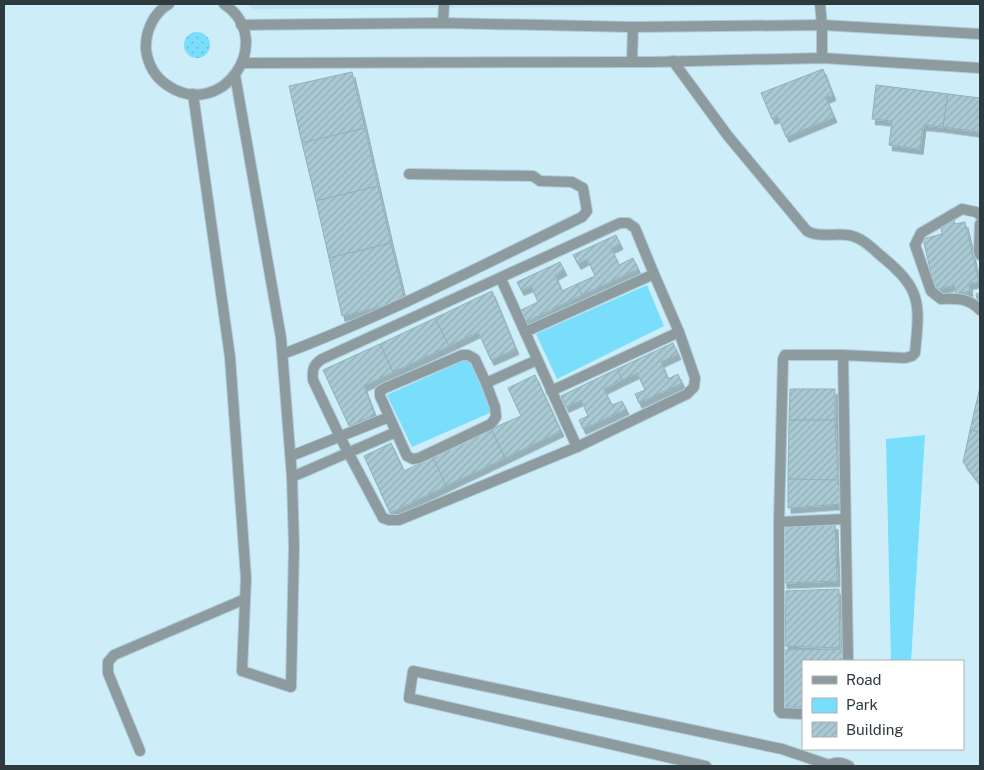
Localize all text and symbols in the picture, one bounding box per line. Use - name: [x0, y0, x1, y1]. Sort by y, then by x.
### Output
- legend: [802, 660, 964, 750]
- text: Road: [846, 671, 882, 688]
- text: Park: [846, 696, 878, 713]
- text: Building: [846, 721, 904, 738]

